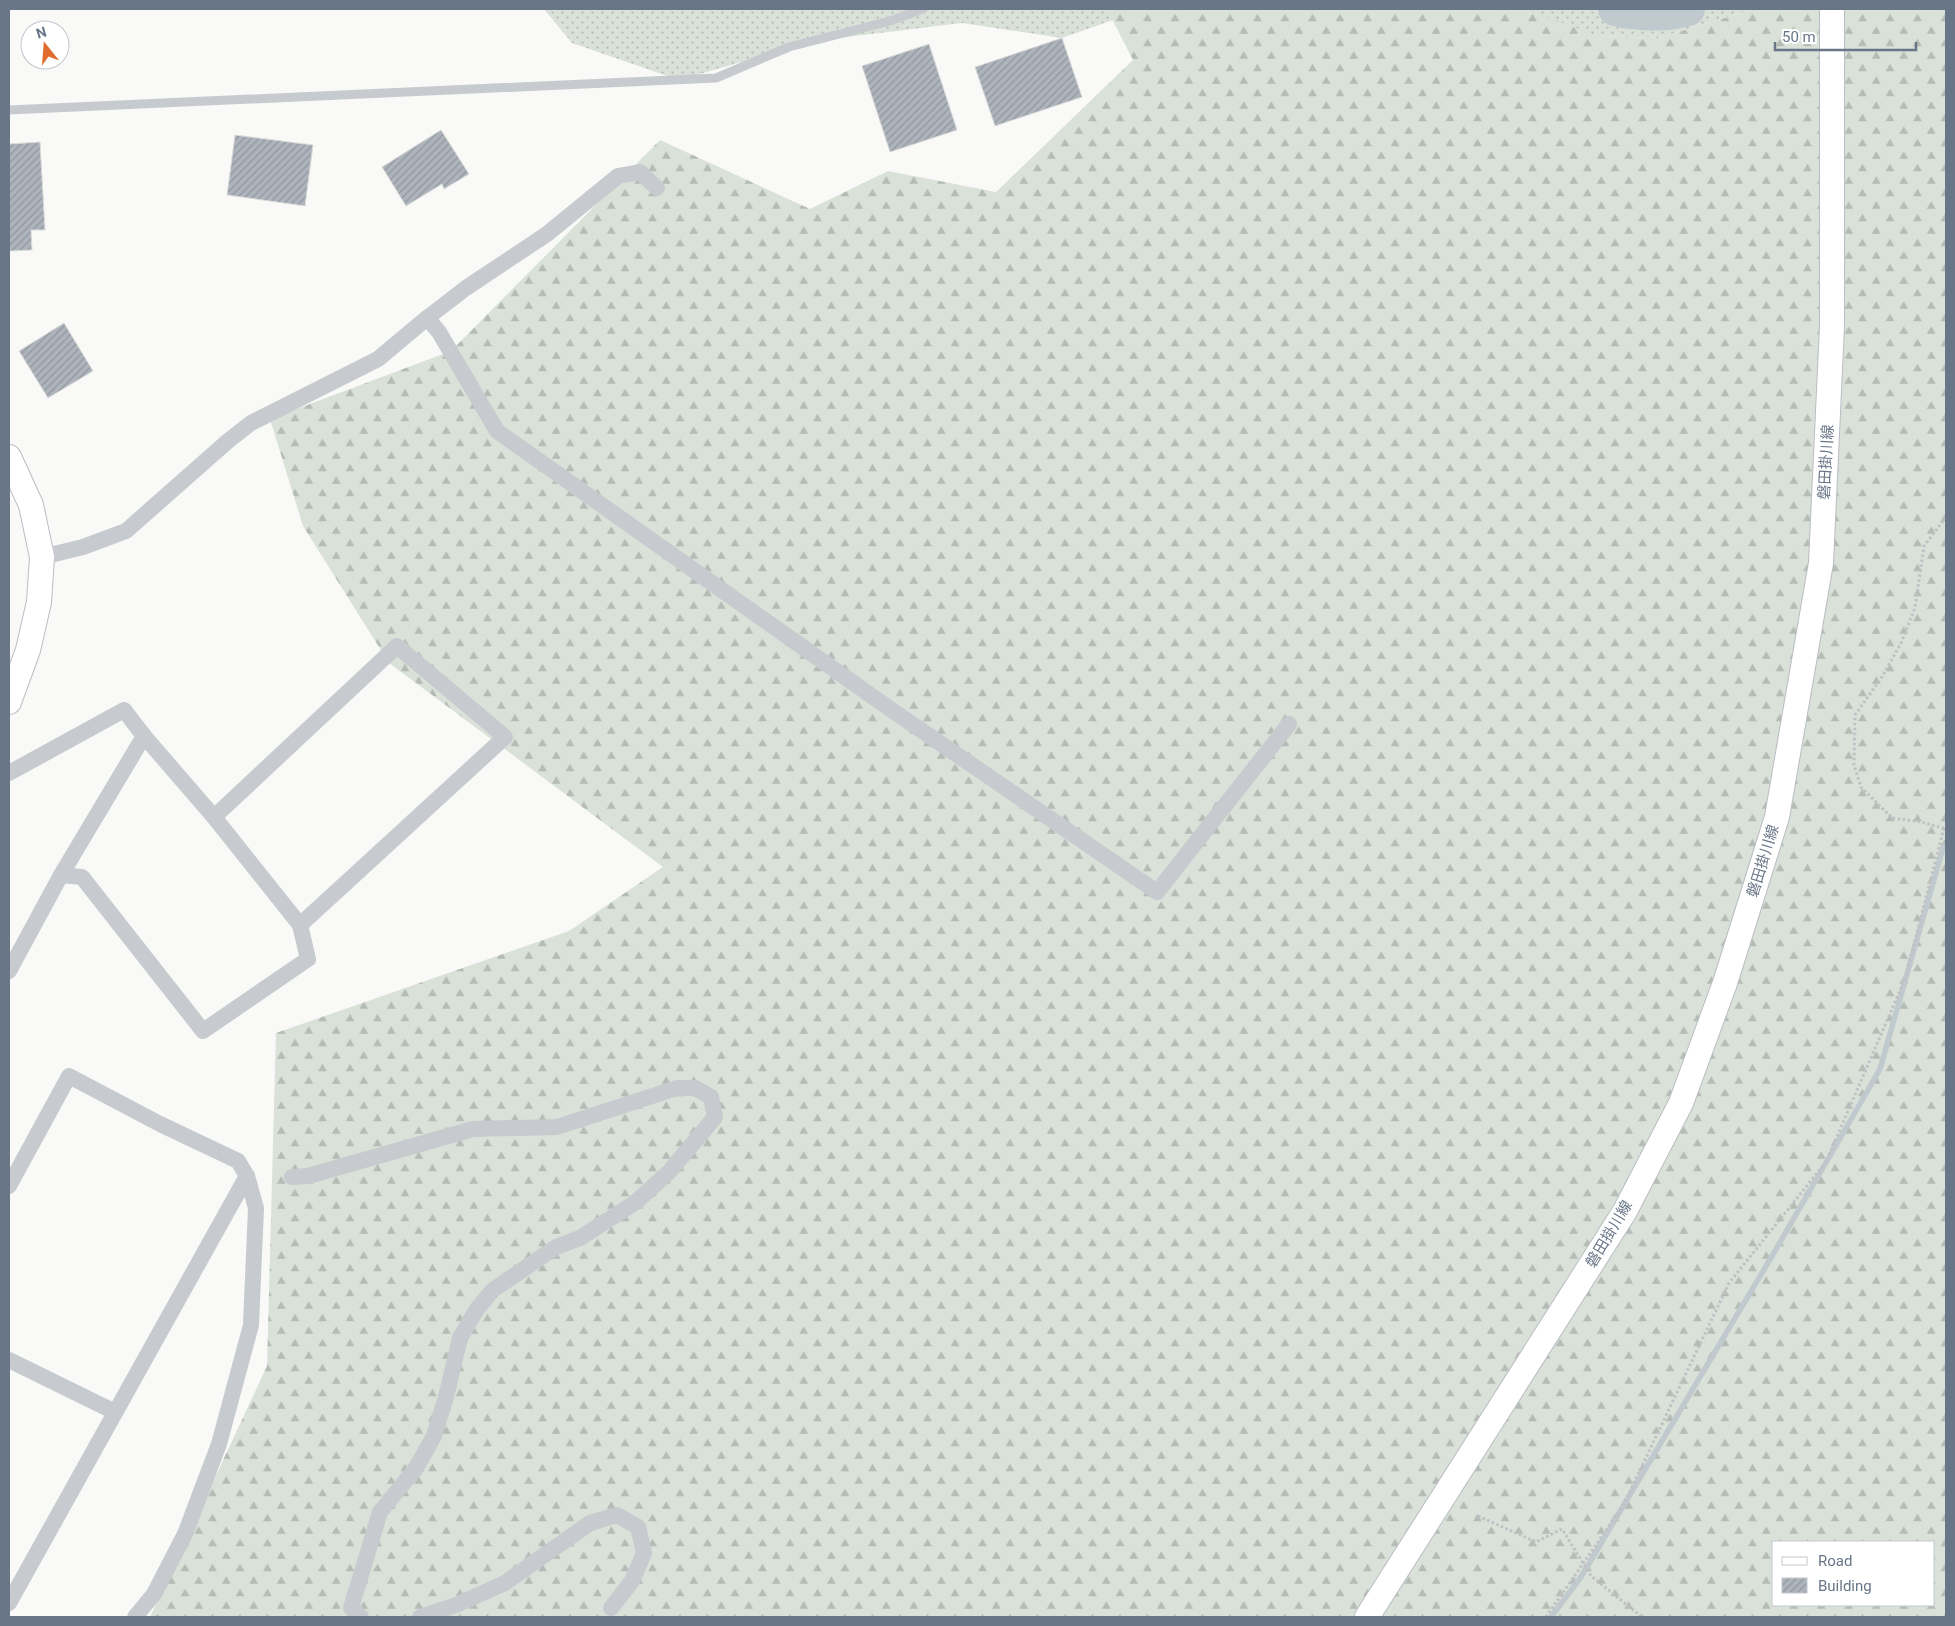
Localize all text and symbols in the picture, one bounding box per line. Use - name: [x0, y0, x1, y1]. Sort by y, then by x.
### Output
- north arrow: [20, 20, 70, 70]
- scale bar: [1775, 20, 1916, 52]
- text: N: [34, 23, 48, 42]
- text: 50 m: [1782, 28, 1816, 46]
- street label: 磐田掛川線: [1815, 424, 1837, 500]
- street label: 磐田掛川線: [1743, 822, 1783, 900]
- street label: 磐田掛川線: [1582, 1197, 1636, 1271]
- legend: [1772, 1541, 1935, 1606]
- text: Road: [1818, 1552, 1852, 1570]
- text: Building: [1818, 1577, 1872, 1595]

